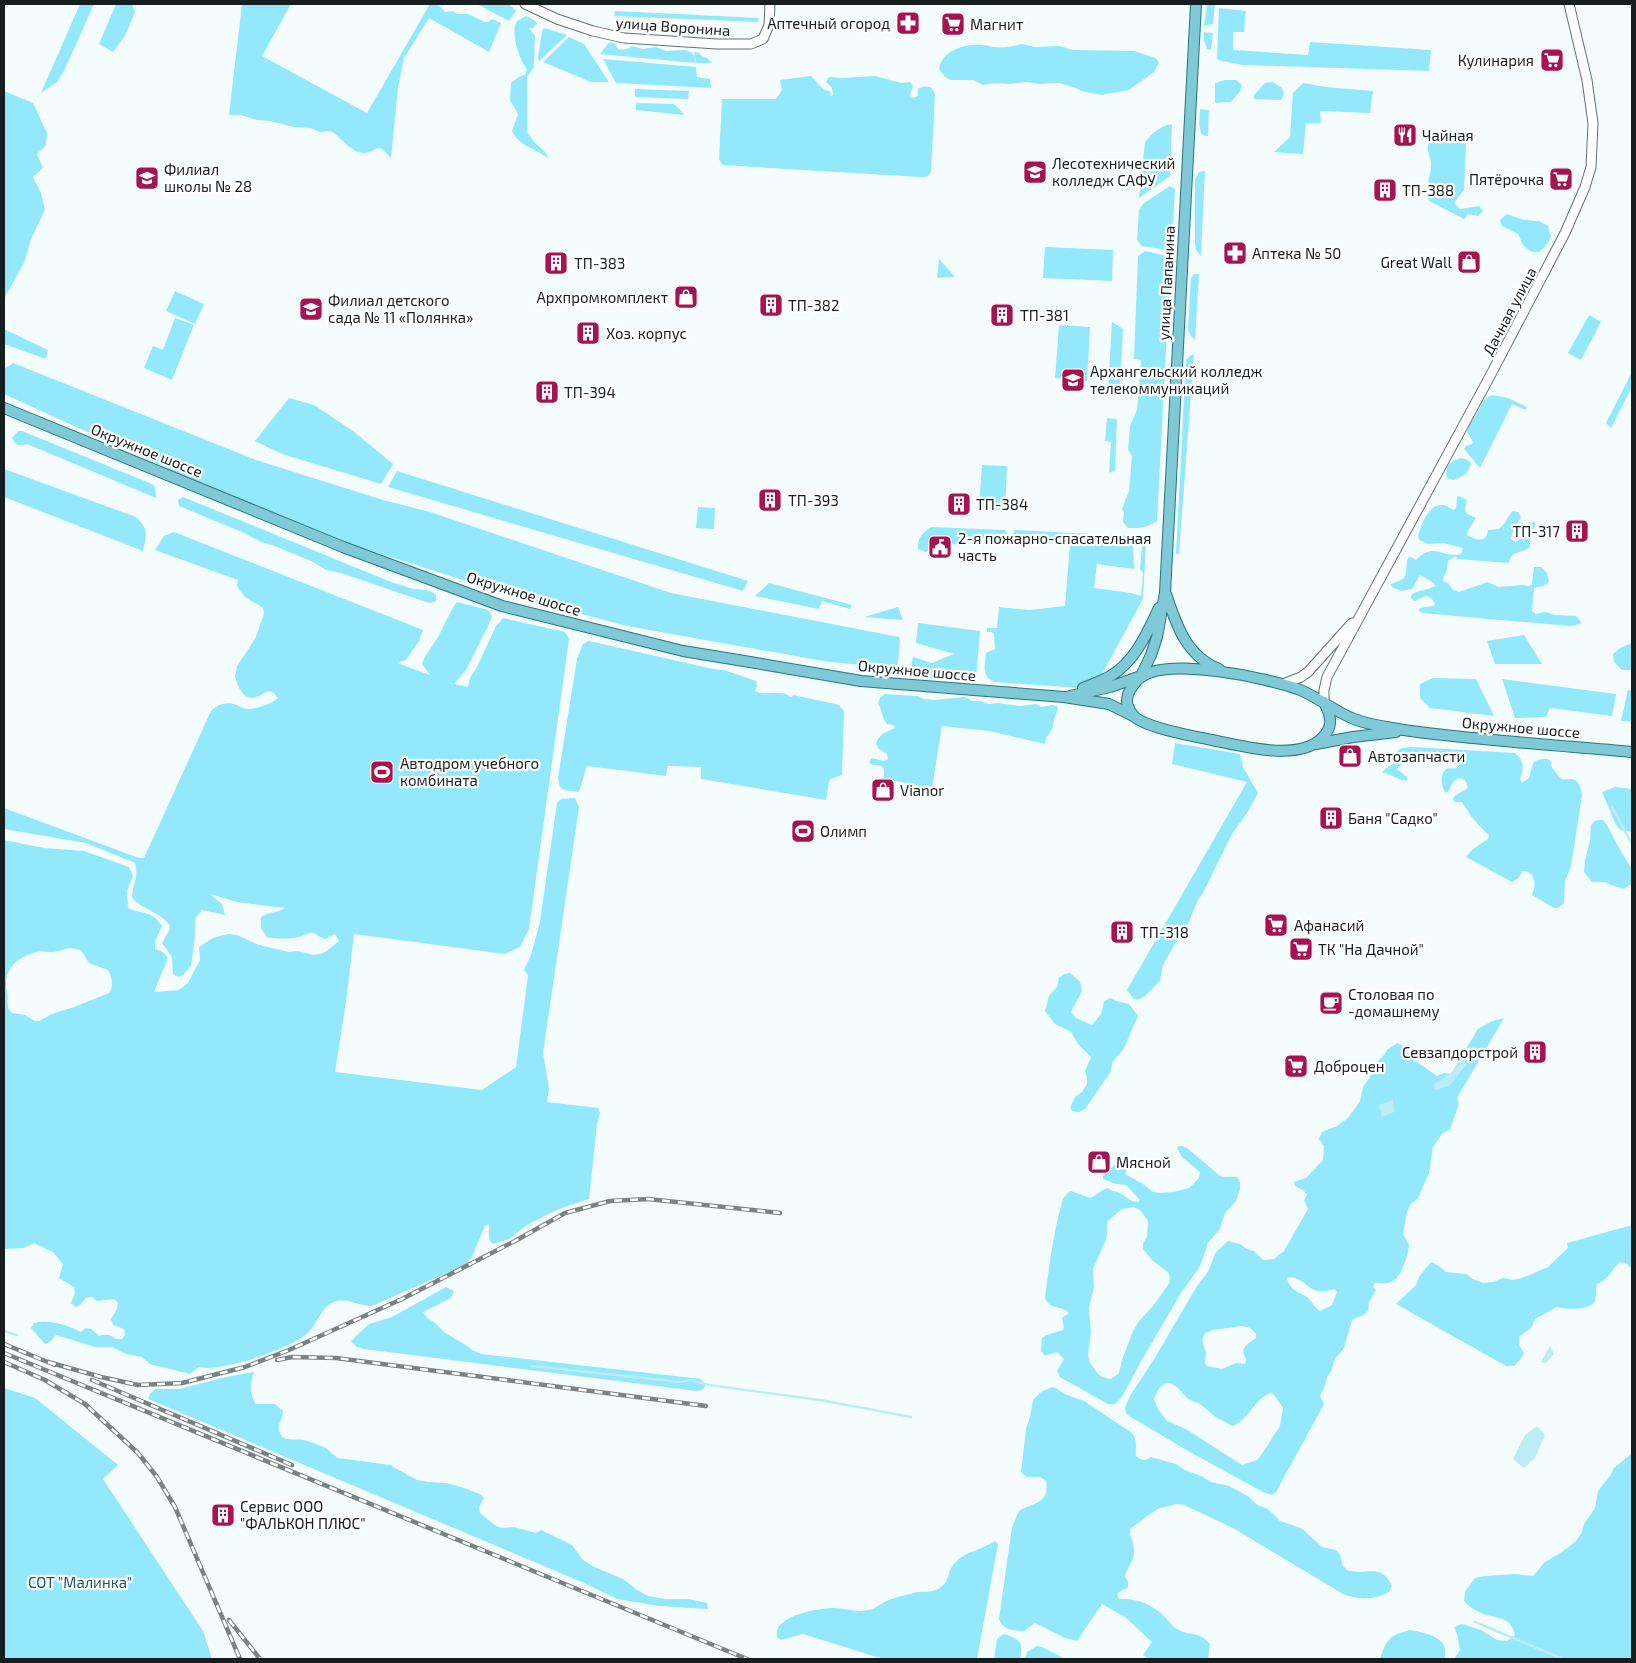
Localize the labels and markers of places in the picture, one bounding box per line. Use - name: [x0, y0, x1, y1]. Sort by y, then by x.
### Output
- pharmacy icon: Аптечный огород: [895, 10, 921, 36]
- supermarket icon: Магнит: [940, 11, 966, 37]
- place label: Аптечный огород: [767, 14, 890, 32]
- place label: Магнит: [970, 15, 1023, 33]
- supermarket icon: Кулинария: [1539, 47, 1565, 73]
- place label: Кулинария: [1458, 51, 1534, 70]
- restaurant icon: Чайная: [1392, 122, 1418, 148]
- place label: Чайная: [1422, 126, 1474, 144]
- place label: Лесотехнический колледж САФУ: [1052, 154, 1175, 189]
- school or university icon: Лесотехнический колледж САФУ: [1022, 159, 1048, 185]
- place label: Филиал школы № 28: [164, 160, 252, 195]
- school or university icon: Филиал школы № 28: [134, 165, 160, 191]
- supermarket icon: Пятёрочка: [1548, 166, 1574, 192]
- place label: Пятёрочка: [1469, 170, 1544, 188]
- building icon: ТП-388: [1372, 177, 1398, 203]
- place label: ТП-388: [1402, 181, 1454, 199]
- pharmacy icon: Аптека № 50: [1222, 240, 1248, 266]
- place label: Аптека № 50: [1252, 244, 1341, 262]
- shop icon: Great Wall: [1456, 249, 1482, 275]
- building icon: ТП-383: [543, 250, 569, 276]
- place label: Great Wall: [1380, 253, 1453, 271]
- place label: ТП-383: [574, 254, 625, 272]
- shop icon: Архпромкомплект: [673, 284, 699, 310]
- place label: Архпромкомплект: [536, 288, 668, 306]
- place label: Филиал детского сада № 11 «Полянка»: [328, 291, 473, 326]
- building icon: ТП-382: [758, 292, 784, 318]
- school or university icon: Филиал детского сада № 11 «Полянка»: [298, 296, 324, 322]
- place label: ТП-382: [788, 296, 839, 314]
- building icon: ТП-381: [989, 302, 1015, 328]
- place label: ТП-381: [1020, 306, 1069, 324]
- building icon: Хоз. корпус: [575, 320, 601, 346]
- place label: Хоз. корпус: [606, 324, 687, 343]
- place label: Архангельский колледж телекоммуникаций: [1090, 362, 1263, 398]
- school or university icon: Архангельский колледж телекоммуникаций: [1060, 367, 1086, 393]
- building icon: ТП-394: [534, 379, 560, 405]
- place label: ТП-394: [564, 383, 616, 401]
- building icon: ТП-393: [757, 487, 783, 513]
- place label: ТП-393: [788, 491, 839, 509]
- building icon: ТП-384: [946, 491, 972, 517]
- place label: ТП-384: [976, 495, 1028, 513]
- building icon: ТП-317: [1564, 518, 1590, 544]
- place label: ТП-317: [1513, 522, 1560, 540]
- place label: 2-я пожарно-спасательная часть: [958, 529, 1151, 564]
- public building icon: 2-я пожарно-спасательная часть: [927, 534, 953, 560]
- shop icon: Автозапчасти: [1337, 743, 1363, 769]
- place label: Автозапчасти: [1368, 747, 1465, 765]
- place label: Автодром учебного комбината: [400, 754, 539, 789]
- sports icon: Автодром учебного комбината: [369, 759, 395, 785]
- shop icon: Vianor: [870, 777, 896, 803]
- place label: Vianor: [900, 781, 944, 799]
- building icon: Баня "Садко": [1318, 805, 1344, 831]
- place label: Баня "Садко": [1348, 809, 1438, 827]
- sports icon: Олимп: [790, 818, 816, 844]
- place label: Олимп: [820, 822, 867, 840]
- supermarket icon: Афанасий: [1263, 912, 1289, 938]
- place label: Афанасий: [1294, 916, 1364, 934]
- building icon: ТП-318: [1109, 919, 1135, 945]
- place label: ТП-318: [1140, 923, 1189, 941]
- supermarket icon: ТК "На Дачной": [1288, 936, 1314, 962]
- place label: ТК "На Дачной": [1318, 940, 1424, 958]
- place label: Столовая по -домашнему: [1348, 985, 1440, 1021]
- cafe icon: Столовая по -домашнему: [1318, 990, 1344, 1016]
- building icon: Севзапдорстрой: [1522, 1039, 1548, 1065]
- place label: Севзапдорстрой: [1402, 1043, 1518, 1061]
- supermarket icon: Доброцен: [1283, 1053, 1309, 1079]
- place label: Доброцен: [1314, 1057, 1385, 1075]
- shop icon: Мясной: [1086, 1149, 1112, 1175]
- place label: Мясной: [1116, 1153, 1171, 1171]
- place label: Сервис ООО "ФАЛЬКОН ПЛЮС": [240, 1497, 365, 1532]
- building icon: Сервис ООО "ФАЛЬКОН ПЛЮС": [210, 1502, 236, 1528]

